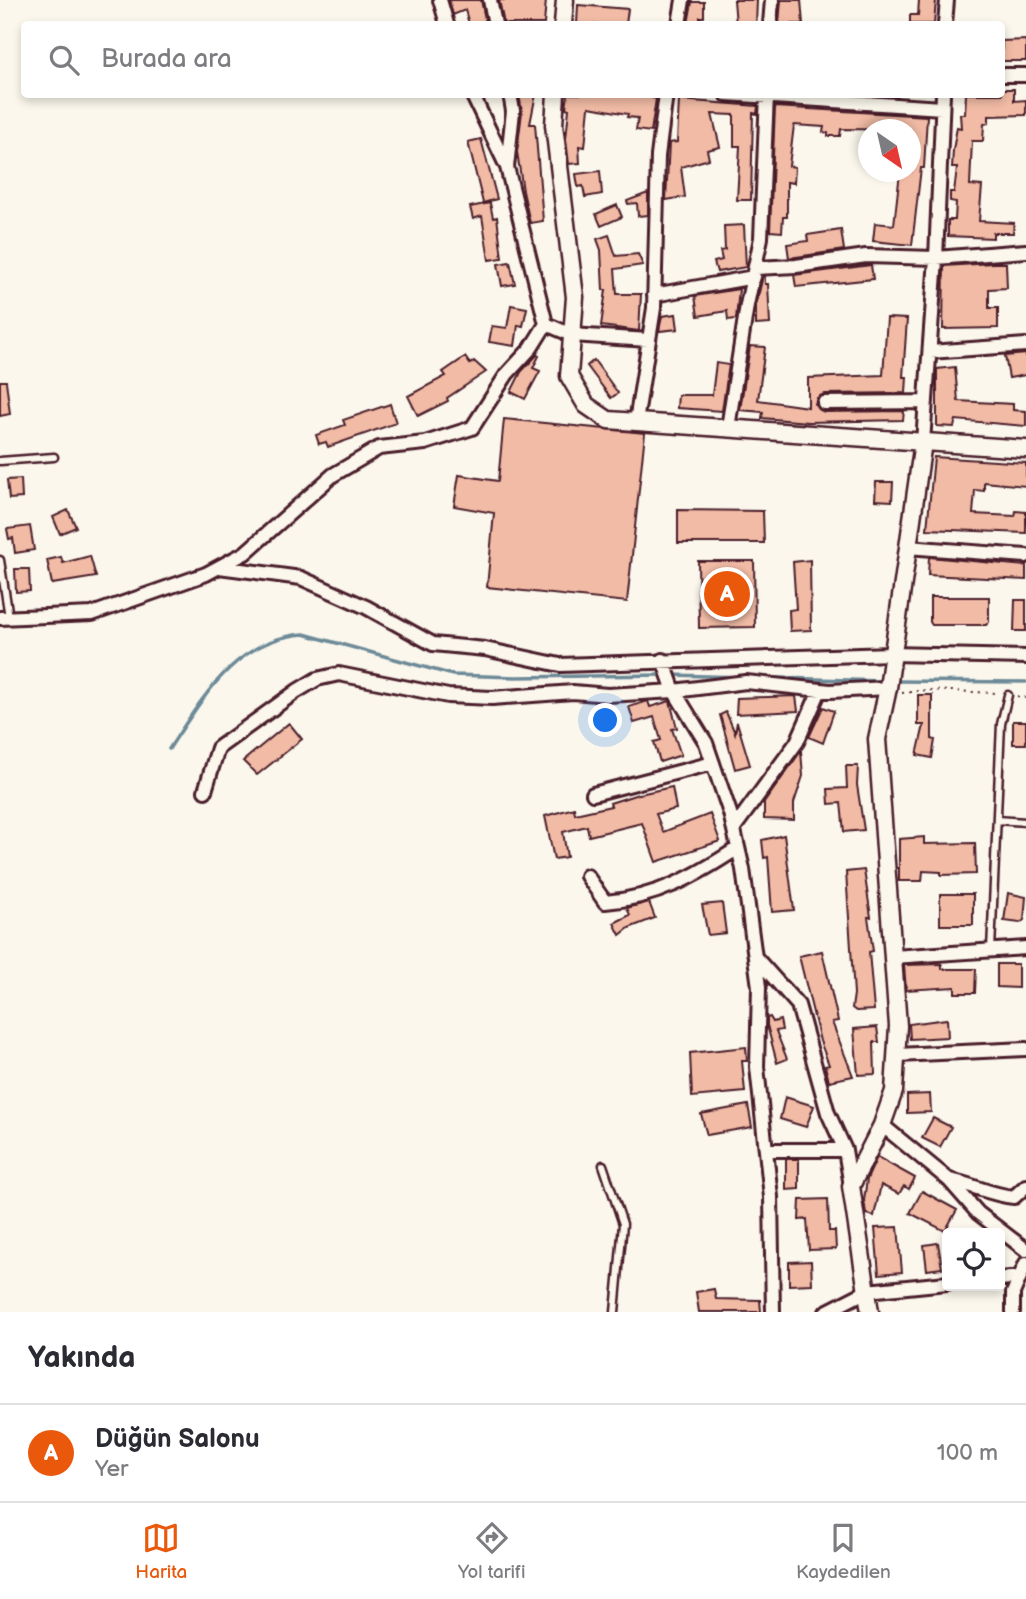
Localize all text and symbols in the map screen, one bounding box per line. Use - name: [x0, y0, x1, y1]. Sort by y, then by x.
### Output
- search box: [21, 21, 1005, 98]
- icon: search: [45, 41, 83, 79]
- text: Burada ara: [101, 44, 232, 75]
- north arrow: [858, 119, 921, 182]
- pin: A: [704, 568, 750, 620]
- your location: [588, 703, 622, 737]
- map controls: [942, 1228, 1005, 1291]
- button: locate: [942, 1228, 1005, 1291]
- text: Yakında: [28, 1340, 135, 1376]
- text: Düğün Salonu: [95, 1424, 260, 1455]
- text: A: [44, 1439, 58, 1467]
- text: 100 m: [937, 1439, 998, 1467]
- text: Yer: [95, 1455, 128, 1483]
- tab: Harita: [135, 1519, 187, 1584]
- tab: Yol tarifi: [458, 1519, 525, 1584]
- tab: Kaydedilen: [796, 1519, 891, 1584]

